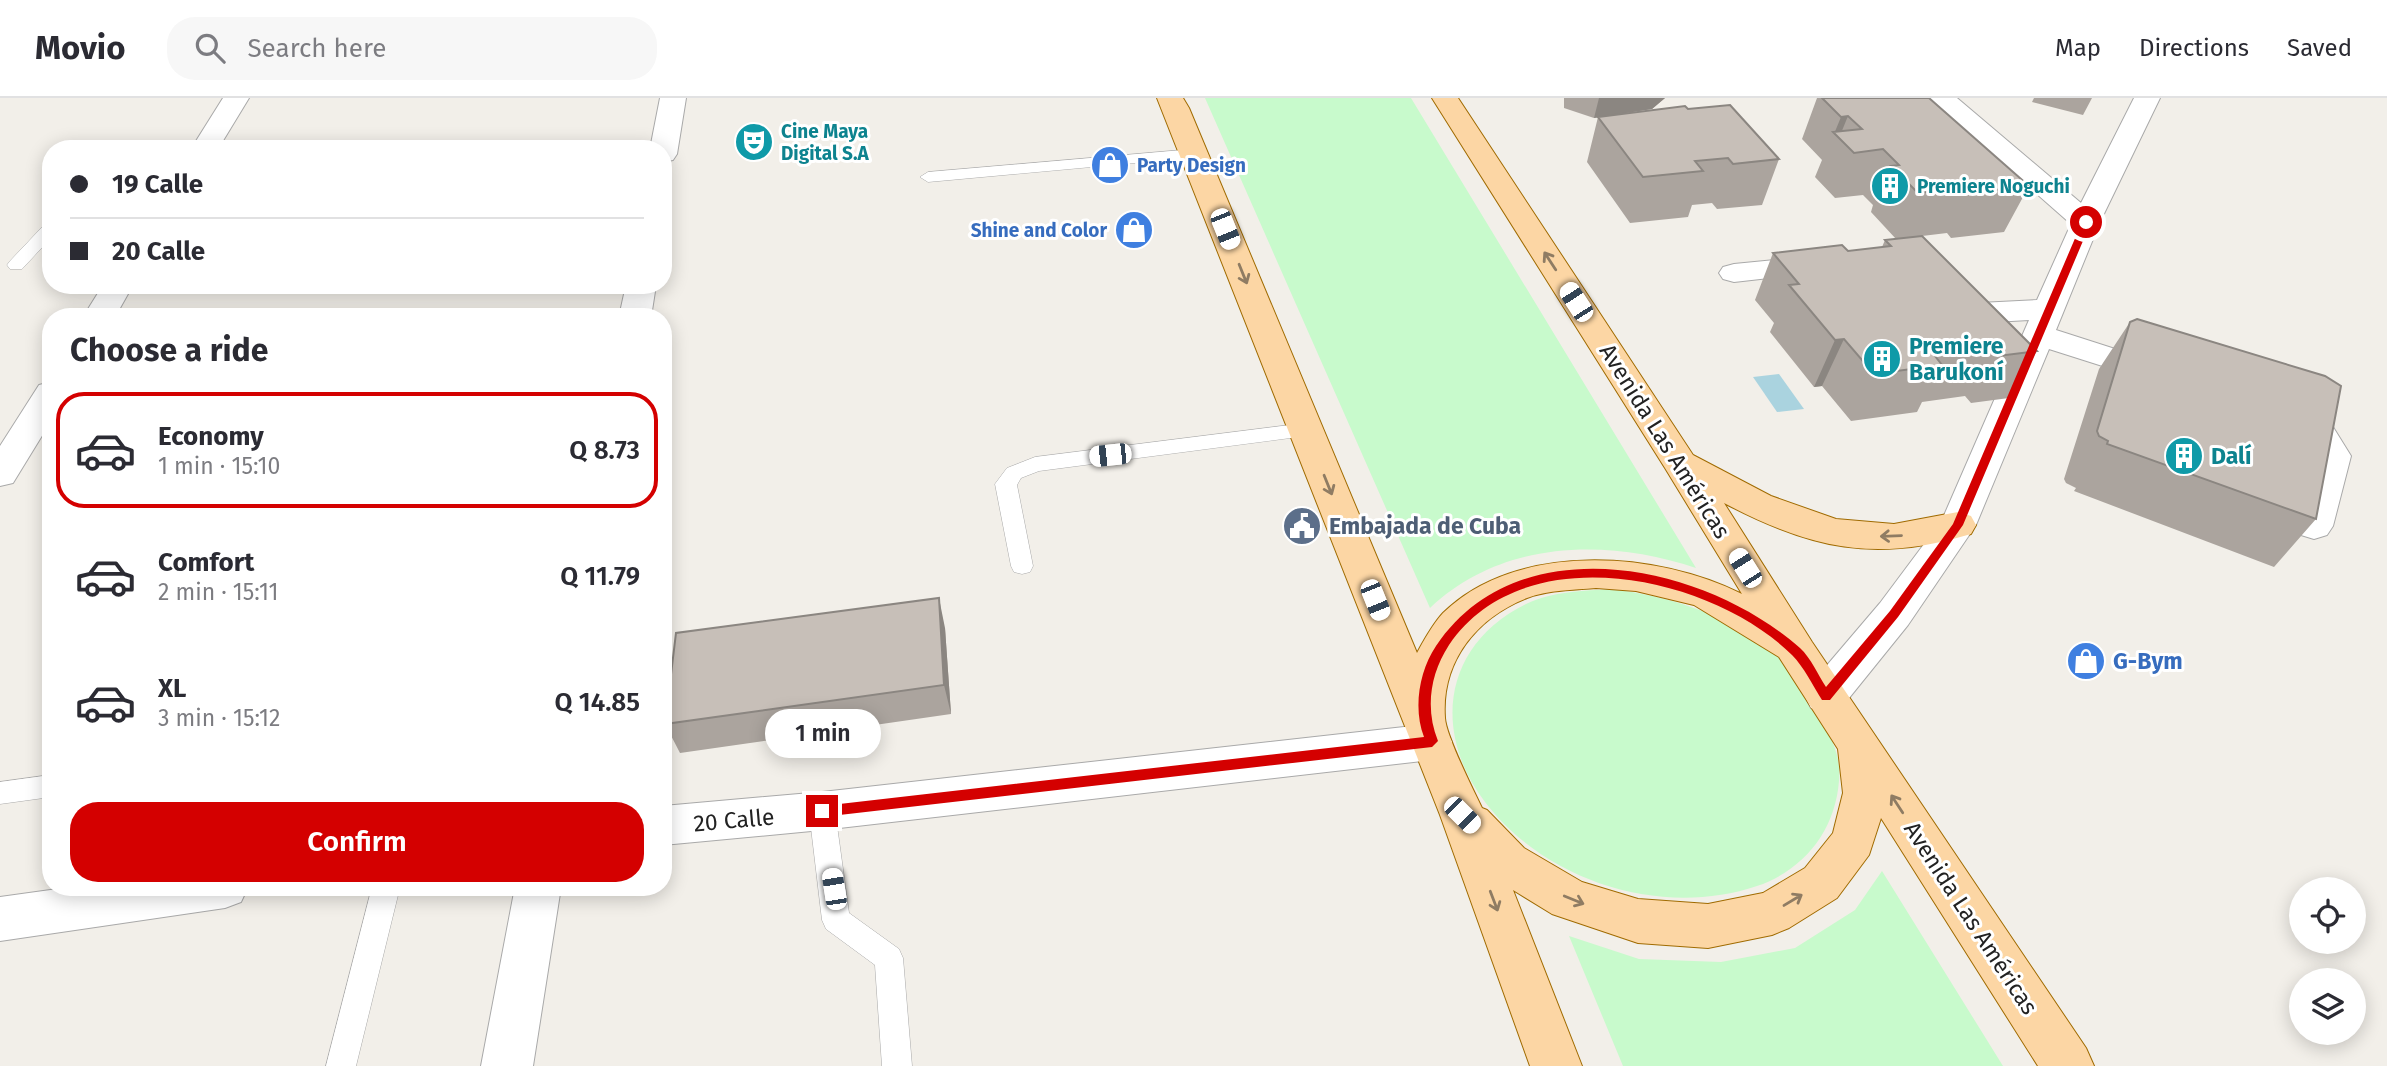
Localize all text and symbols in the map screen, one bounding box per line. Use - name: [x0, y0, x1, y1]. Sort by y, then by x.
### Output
- search box: [167, 17, 657, 80]
- text: Movio: [35, 28, 125, 68]
- icon: search: [191, 29, 229, 67]
- text: Search here: [247, 33, 386, 64]
- text: Map: [2055, 34, 2101, 62]
- text: Directions: [2139, 34, 2249, 62]
- text: Saved: [2287, 34, 2352, 62]
- place label: Cine Maya Digital S.A: [781, 120, 870, 165]
- theatre icon: Cine Maya Digital S.A: [733, 121, 775, 163]
- shop icon: Party Design: [1089, 144, 1131, 186]
- place label: Party Design: [1137, 154, 1246, 177]
- building icon: Premiere Noguchi: [1869, 165, 1911, 207]
- text: 19 Calle: [112, 169, 203, 200]
- place label: Premiere Noguchi: [1917, 175, 2070, 198]
- car: [1208, 206, 1243, 252]
- route start: [2070, 206, 2102, 238]
- shop icon: Shine and Color: [1113, 209, 1155, 251]
- place label: Shine and Color: [971, 219, 1107, 242]
- text: 20 Calle: [112, 236, 205, 267]
- one-way arrow: [1543, 252, 1557, 271]
- one-way arrow: [1237, 263, 1250, 284]
- car: [1556, 279, 1597, 325]
- text: Choose a ride: [70, 331, 268, 369]
- place label: Premiere Barukoní: [1909, 332, 2004, 386]
- building icon: Premiere Barukoní: [1861, 338, 1903, 380]
- street label: Avenida Las Américas: [1594, 339, 1736, 543]
- icon: car: [74, 419, 137, 482]
- text: Economy: [158, 421, 264, 452]
- text: Q 8.73: [569, 435, 640, 466]
- building icon: Dalí: [2163, 435, 2205, 477]
- car: [1089, 442, 1132, 468]
- place label: Dalí: [2211, 442, 2252, 470]
- text: 1 min · 15:10: [158, 452, 280, 480]
- one-way arrow: [1323, 473, 1336, 495]
- public building icon: Embajada de Cuba: [1281, 505, 1323, 547]
- place label: Embajada de Cuba: [1329, 512, 1521, 540]
- one-way arrow: [1880, 529, 1903, 543]
- icon: car: [74, 545, 137, 608]
- car: [1725, 545, 1766, 591]
- text: Comfort: [158, 547, 254, 578]
- text: Q 11.79: [560, 561, 640, 592]
- car: [1358, 577, 1393, 623]
- text: 2 min · 15:11: [158, 578, 279, 606]
- shop icon: G-Bym: [2065, 640, 2107, 682]
- place label: G-Bym: [2113, 647, 2183, 675]
- icon: car: [74, 671, 137, 734]
- text: XL: [158, 673, 186, 704]
- text: Q 14.85: [554, 687, 640, 718]
- text: 3 min · 15:12: [158, 704, 280, 732]
- callout: 1 min: [764, 710, 880, 758]
- text: 1 min: [795, 719, 851, 747]
- car: [1440, 793, 1485, 837]
- one-way arrow: [1889, 794, 1903, 814]
- route end: [806, 795, 838, 827]
- button: Confirm: [70, 802, 644, 882]
- street label: 20 Calle: [692, 803, 776, 837]
- street label: Avenida Las Américas: [1898, 816, 2044, 1020]
- car: [821, 867, 848, 911]
- map controls: [2289, 877, 2366, 1045]
- button: locate: [2289, 877, 2366, 954]
- one-way arrow: [1489, 889, 1501, 911]
- one-way arrow: [1782, 893, 1802, 907]
- one-way arrow: [1563, 894, 1584, 907]
- button: layers: [2289, 968, 2366, 1045]

